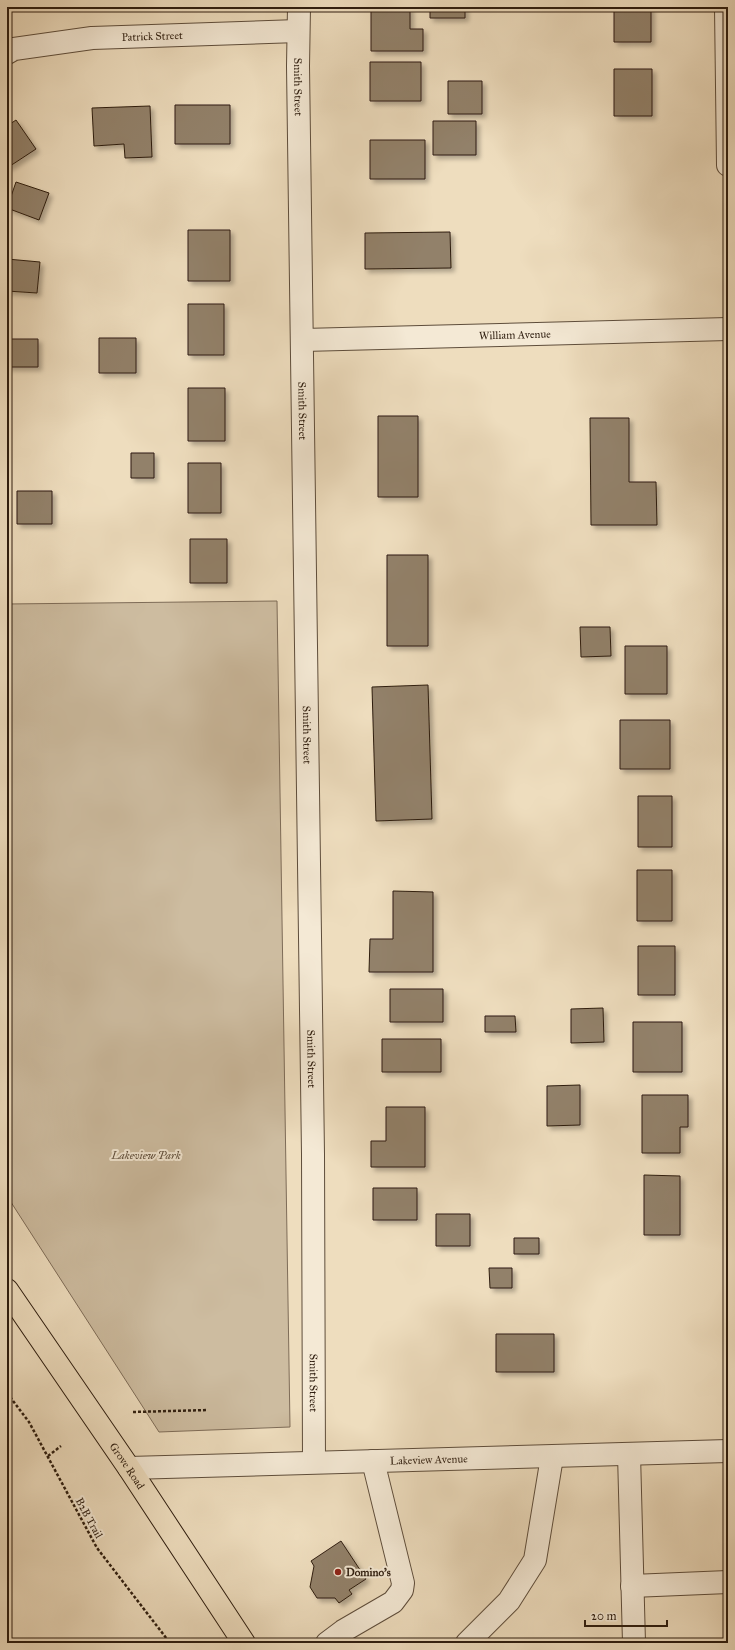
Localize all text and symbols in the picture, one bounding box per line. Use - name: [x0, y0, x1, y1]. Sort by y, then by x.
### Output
- street label: Patrick Street: [121, 28, 183, 43]
- street label: Smith Street: [291, 58, 305, 116]
- street label: William Avenue: [479, 327, 551, 342]
- street label: Smith Street: [296, 382, 310, 440]
- street label: Smith Street: [300, 706, 314, 764]
- street label: Smith Street: [305, 1030, 319, 1088]
- park label: Lakeview Park: [110, 1149, 181, 1162]
- street label: Smith Street: [307, 1354, 320, 1412]
- street label: Grove Road: [107, 1440, 148, 1492]
- street label: Lakeview Avenue: [390, 1452, 468, 1467]
- street label: B2B Trail: [73, 1495, 105, 1541]
- place label: Domino's: [346, 1566, 391, 1579]
- marker: Domino's: [333, 1567, 343, 1577]
- scale bar: [585, 1602, 667, 1628]
- text: 20 m: [591, 1609, 617, 1623]

